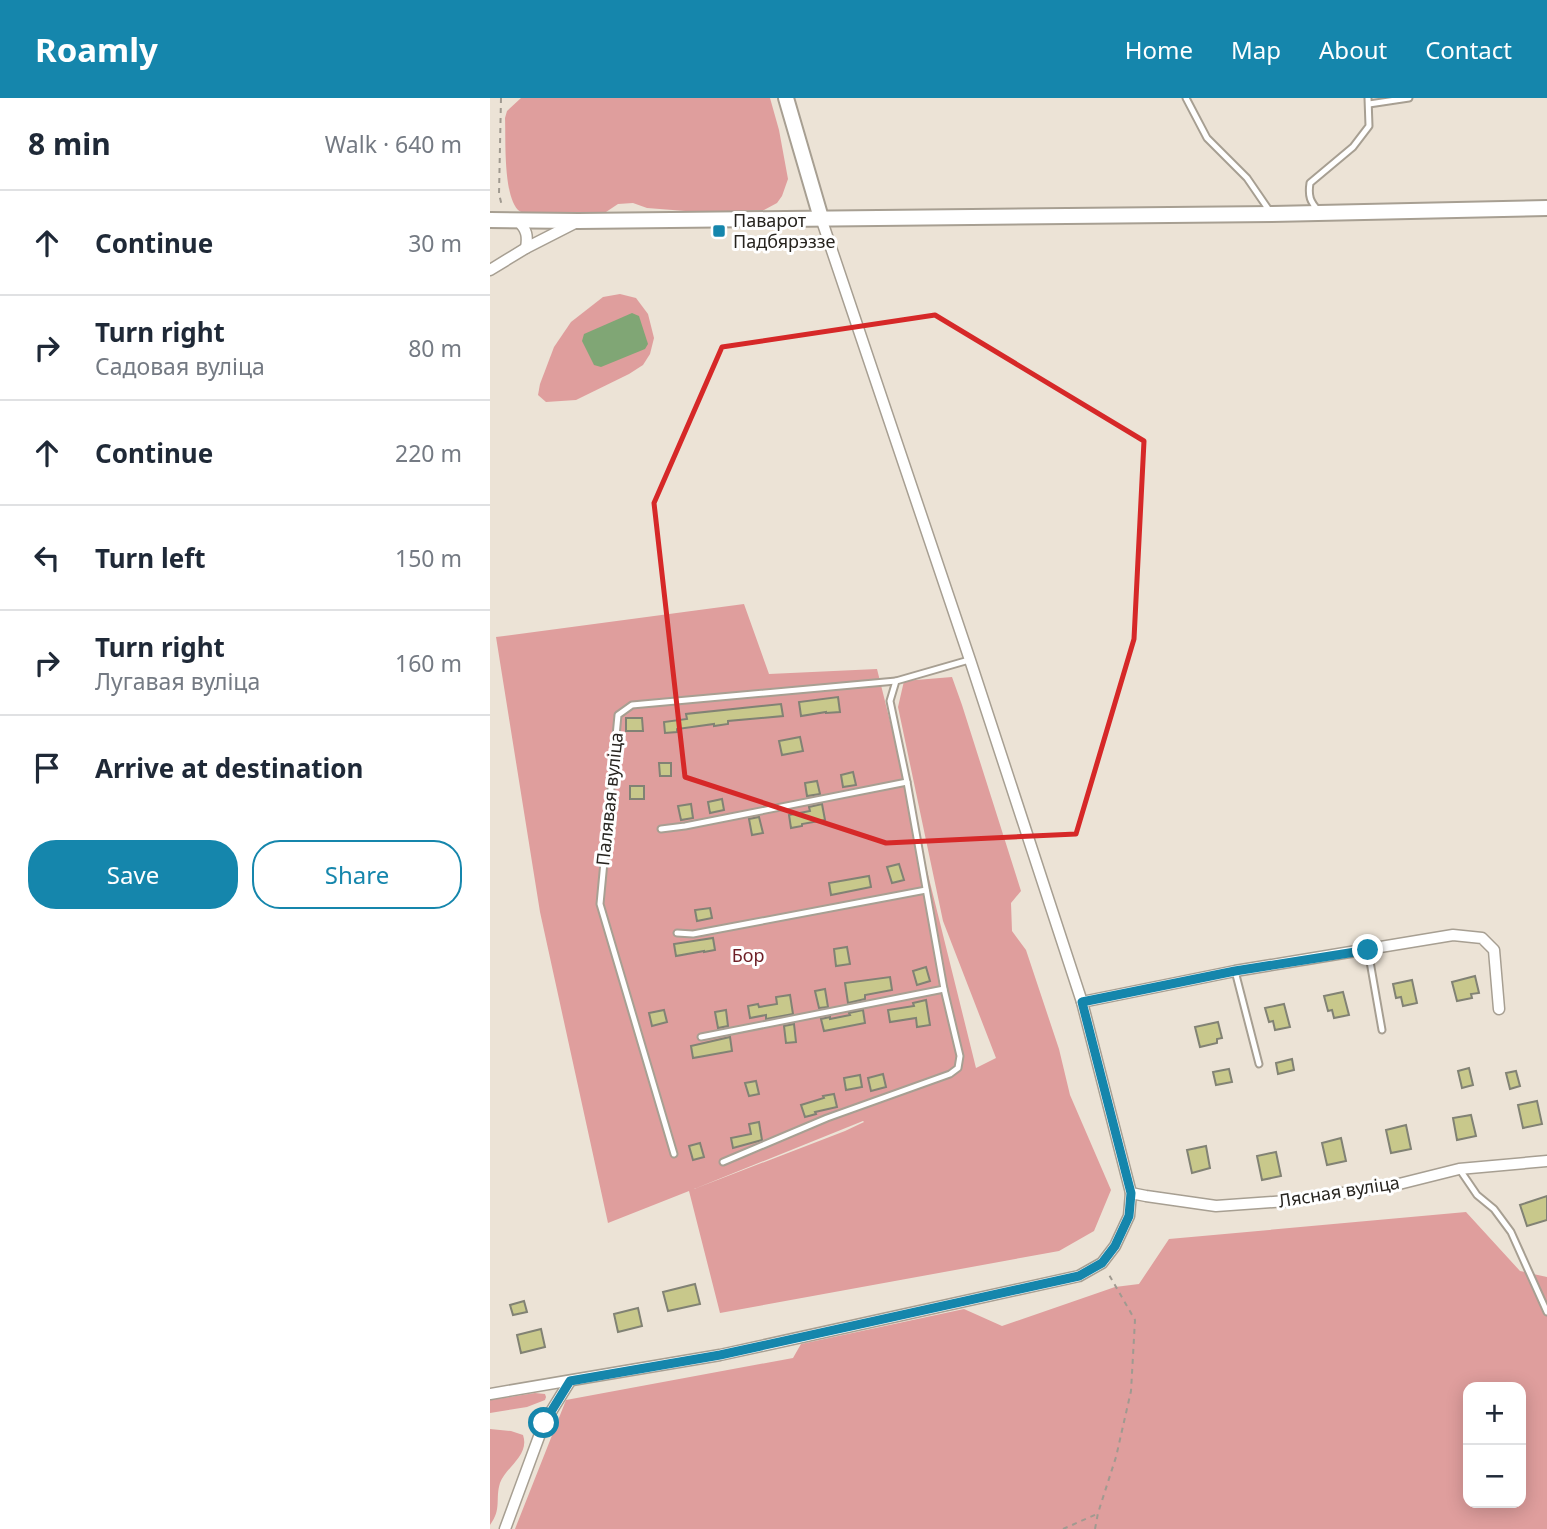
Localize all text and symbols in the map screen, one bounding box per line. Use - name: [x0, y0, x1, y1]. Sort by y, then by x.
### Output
- text: Roamly: [35, 27, 158, 72]
- text: Home: [1125, 33, 1193, 66]
- text: Map: [1231, 33, 1281, 66]
- text: About: [1319, 33, 1387, 66]
- text: Contact: [1425, 33, 1512, 66]
- text: 8 min: [28, 123, 111, 164]
- text: Walk · 640 m: [325, 128, 462, 160]
- place label: Паварот Падбярэззе: [733, 208, 835, 253]
- marker: Паварот Падбярэззе: [711, 223, 727, 239]
- icon: ahead: [28, 224, 66, 262]
- text: Continue: [95, 225, 213, 261]
- text: 30 m: [408, 227, 462, 259]
- text: Turn right: [95, 314, 225, 350]
- icon: right: [28, 329, 66, 367]
- text: 80 m: [408, 332, 462, 364]
- text: Садовая вуліца: [95, 350, 265, 382]
- icon: ahead: [28, 434, 66, 472]
- text: Continue: [95, 435, 213, 471]
- text: 220 m: [395, 437, 462, 469]
- icon: left: [28, 539, 66, 577]
- text: Turn left: [95, 540, 206, 576]
- text: 150 m: [395, 542, 462, 574]
- text: Turn right: [95, 629, 225, 665]
- icon: right: [28, 644, 66, 682]
- text: 160 m: [395, 647, 462, 679]
- text: Лугавая вуліца: [95, 665, 260, 697]
- street label: Палявая вуліца: [590, 731, 628, 867]
- icon: arrive: [28, 749, 66, 787]
- text: Arrive at destination: [95, 750, 364, 786]
- button: Save: [28, 840, 238, 909]
- button: Share: [252, 840, 462, 909]
- route end: [1352, 934, 1383, 965]
- park label: Бор: [732, 943, 764, 967]
- street label: Лясная вуліца: [1277, 1170, 1401, 1212]
- map controls: [1463, 1382, 1526, 1508]
- button: +: [1463, 1382, 1526, 1445]
- route start: [528, 1407, 559, 1438]
- button: −: [1463, 1445, 1526, 1508]

